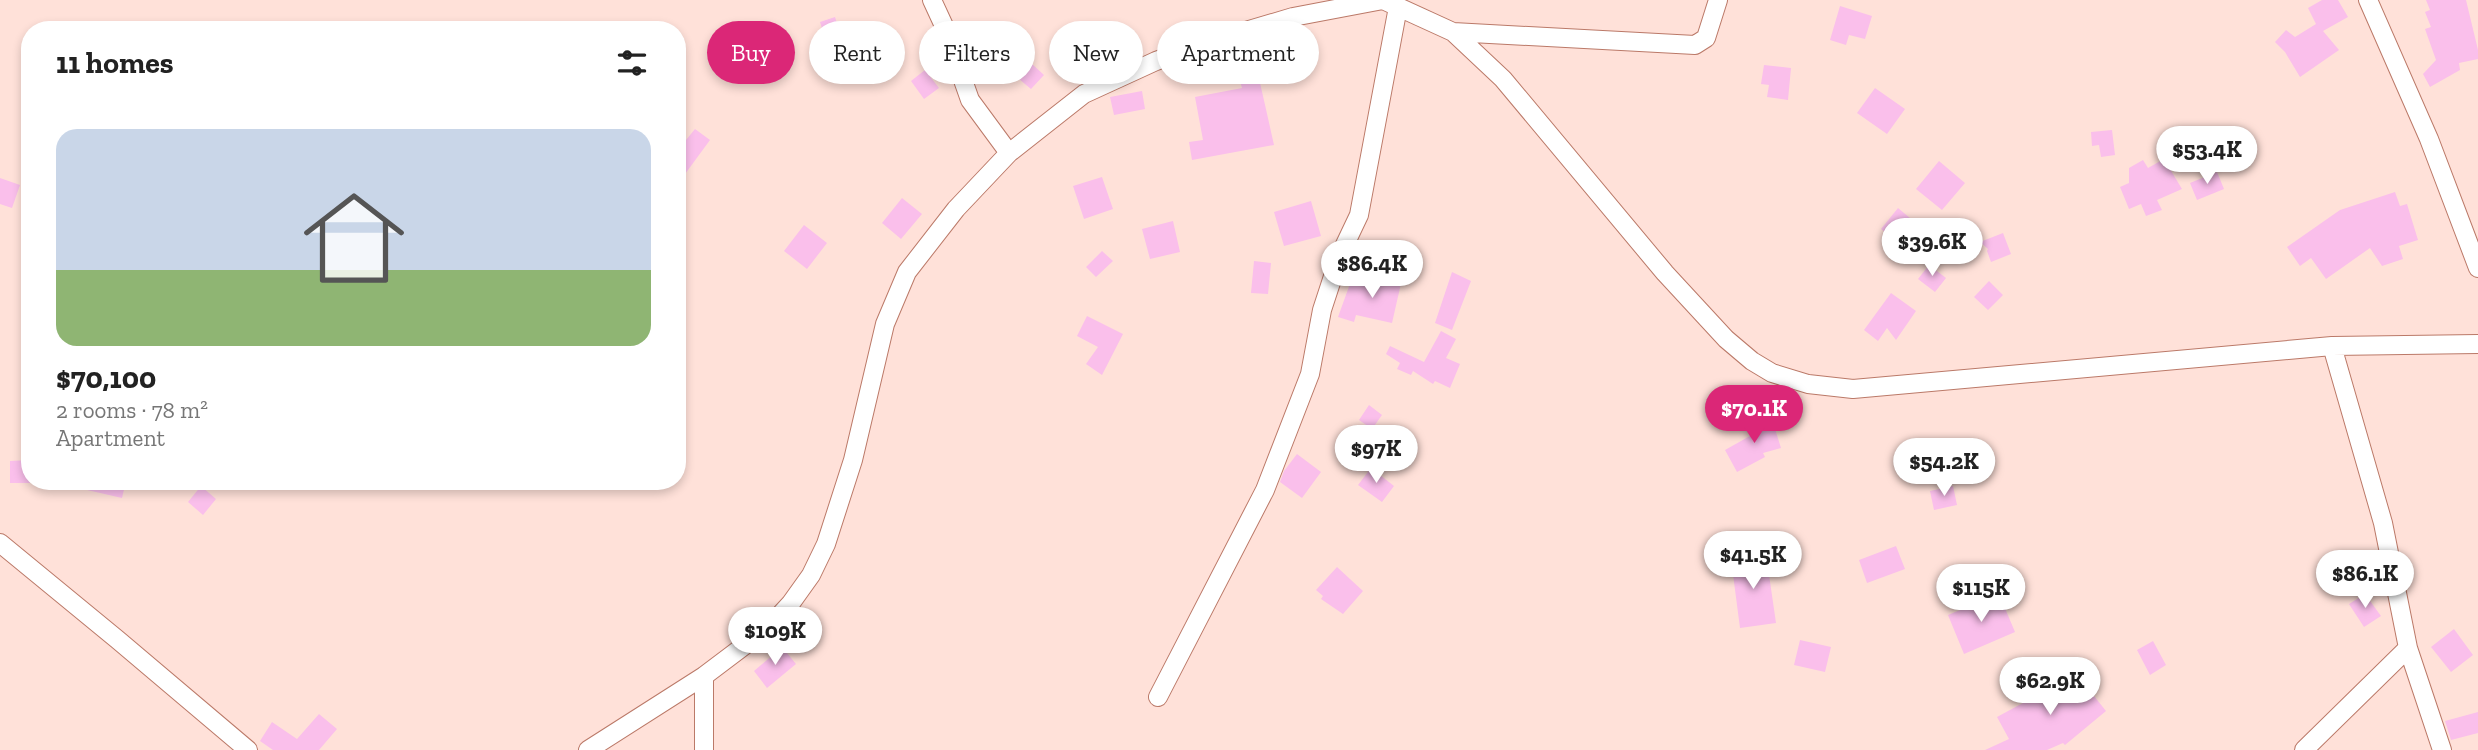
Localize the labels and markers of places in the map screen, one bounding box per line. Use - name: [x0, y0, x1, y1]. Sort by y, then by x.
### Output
- pin: $53.4K: [2150, 127, 2264, 186]
- pin: $39.6K: [1875, 218, 1989, 278]
- pin: $86.4K: [1315, 240, 1429, 300]
- pin: $70.1K: [1697, 386, 1811, 445]
- pin: $97K: [1335, 426, 1417, 485]
- pin: $54.2K: [1887, 438, 2001, 498]
- pin: $41.5K: [1696, 532, 1810, 591]
- pin: $86.1K: [2308, 550, 2422, 610]
- pin: $115K: [1932, 564, 2030, 624]
- pin: $109K: [726, 608, 824, 667]
- pin: $62.9K: [1993, 658, 2107, 717]

